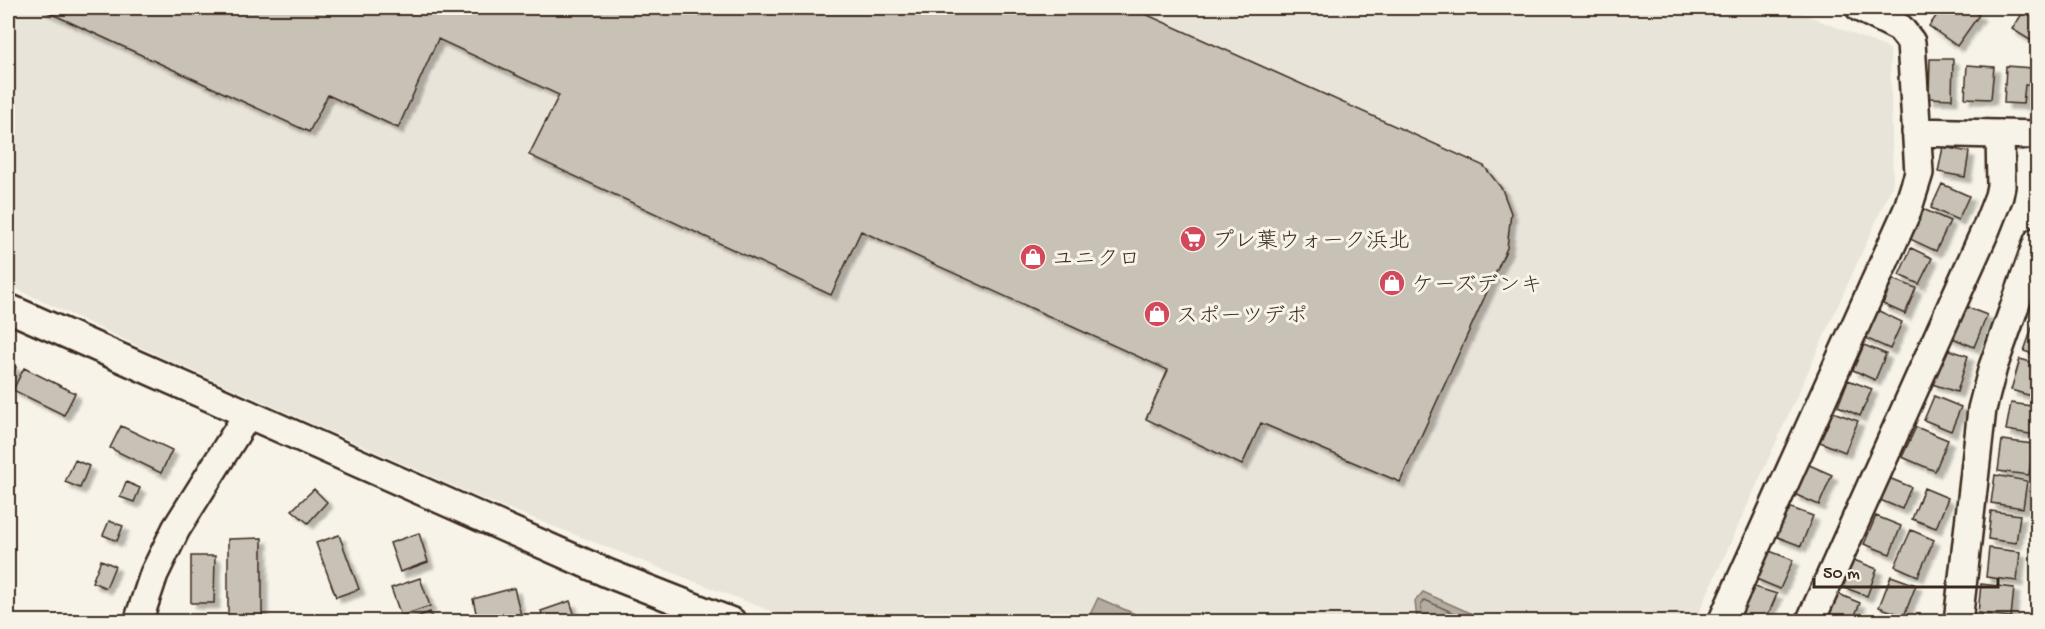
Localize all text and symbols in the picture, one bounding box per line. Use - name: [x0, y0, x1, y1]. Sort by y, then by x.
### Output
- supermarket icon: プレ葉ウォーク浜北: [1178, 224, 1208, 254]
- place label: プレ葉ウォーク浜北: [1212, 229, 1410, 256]
- shop icon: ユニクロ: [1018, 242, 1048, 272]
- place label: ユニクロ: [1052, 248, 1140, 274]
- shop icon: ケーズデンキ: [1377, 268, 1407, 298]
- place label: ケーズデンキ: [1412, 274, 1542, 300]
- shop icon: スポーツデポ: [1142, 299, 1172, 329]
- place label: スポーツデポ: [1176, 305, 1308, 331]
- scale bar: [1814, 551, 1998, 589]
- text: 50 m: [1823, 564, 1860, 585]

